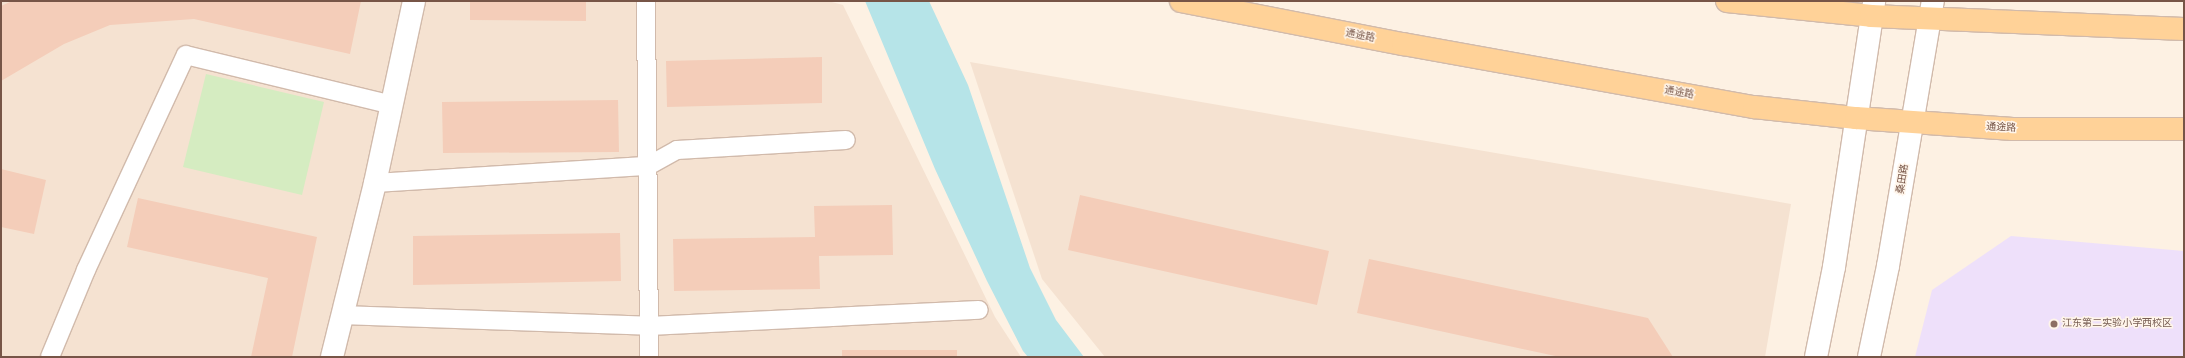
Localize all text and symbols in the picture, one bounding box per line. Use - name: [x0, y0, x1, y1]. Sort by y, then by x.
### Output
- street label: 通途路: [1344, 27, 1376, 45]
- street label: 通途路: [1663, 84, 1695, 102]
- street label: 通途路: [1986, 121, 2016, 135]
- street label: 桑田路: [1895, 163, 1911, 195]
- place label: 江东第二实验小学西校区: [2062, 318, 2172, 330]
- marker: 江东第二实验小学西校区: [2049, 319, 2059, 329]

